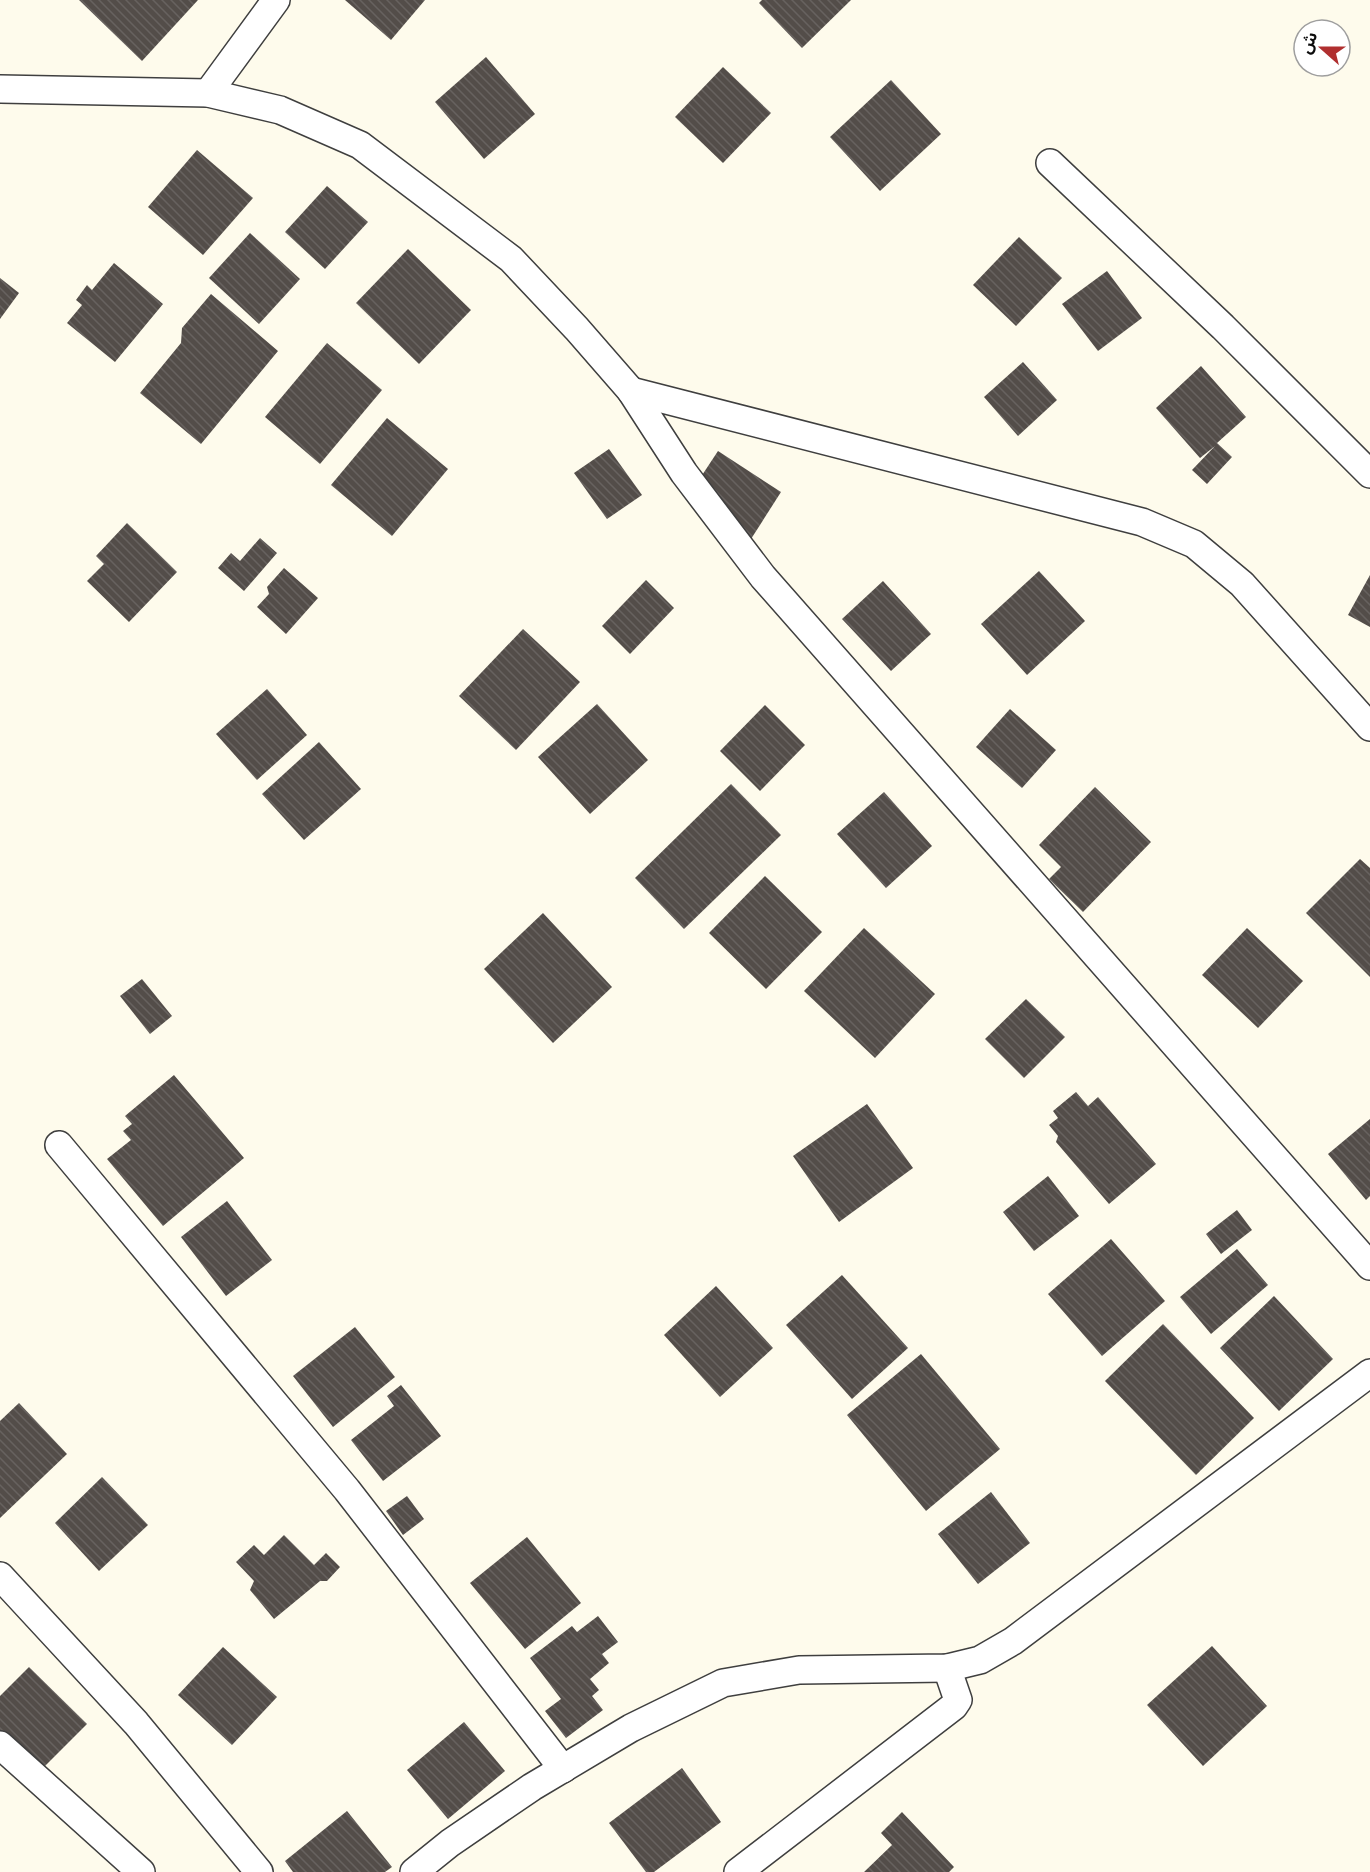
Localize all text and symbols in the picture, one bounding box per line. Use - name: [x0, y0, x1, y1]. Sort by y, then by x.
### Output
- north arrow: [1292, 18, 1352, 78]
- text: ش: [1296, 29, 1321, 56]

